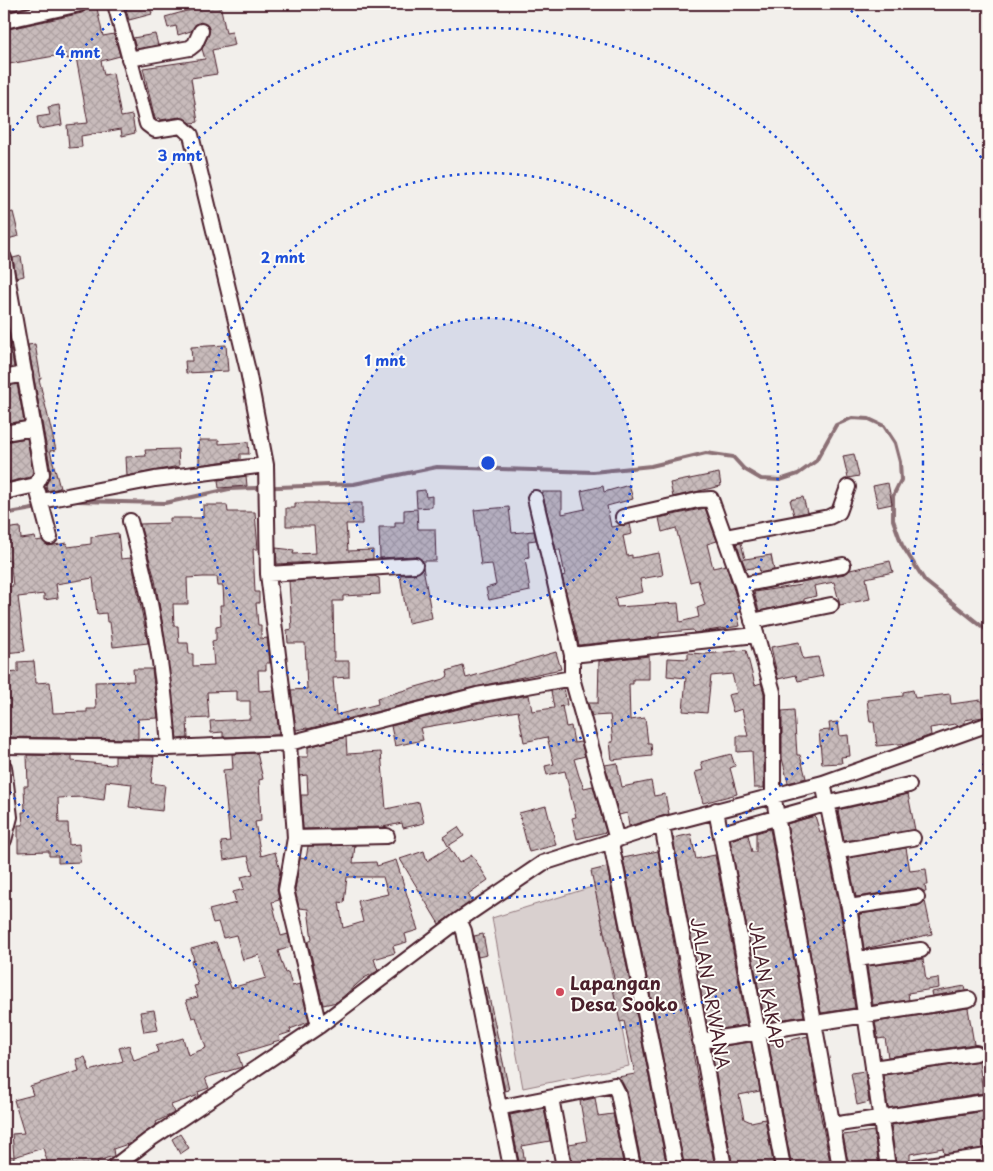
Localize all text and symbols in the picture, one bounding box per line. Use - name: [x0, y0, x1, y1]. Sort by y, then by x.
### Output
- text: 4 mnt: [55, 40, 101, 63]
- text: 3 mnt: [157, 143, 203, 166]
- text: 2 mnt: [261, 245, 305, 268]
- text: 1 mnt: [364, 348, 406, 371]
- centre of rings: [479, 454, 497, 472]
- street label: JALAN ARWANA: [684, 915, 738, 1071]
- street label: JALAN KAKAP: [742, 919, 792, 1051]
- place label: Lapangan Desa Sooko: [570, 969, 678, 1017]
- marker: Lapangan Desa Sooko: [554, 986, 566, 998]

